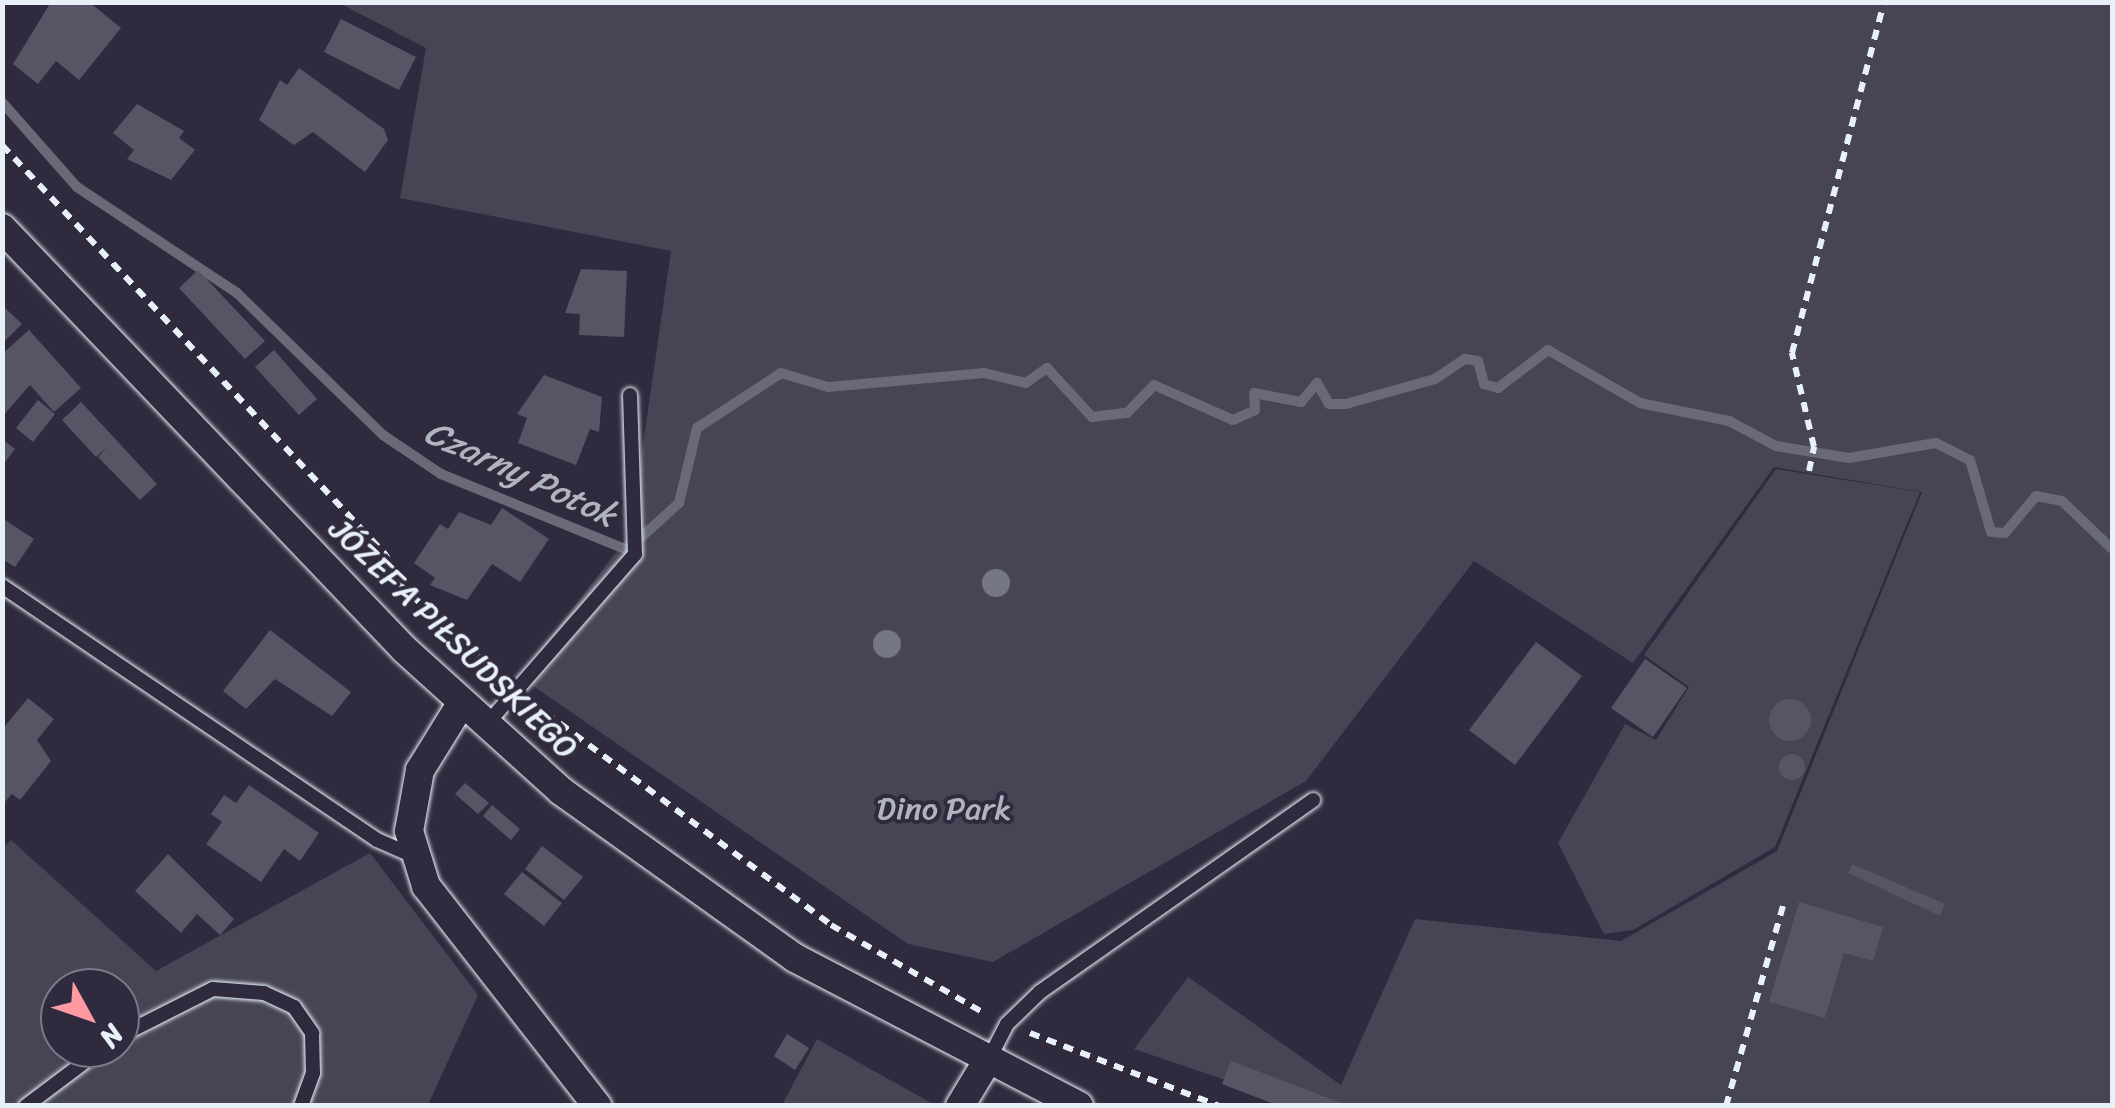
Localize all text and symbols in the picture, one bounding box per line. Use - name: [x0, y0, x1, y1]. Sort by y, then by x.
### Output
- water label: Czarny Potok: [418, 410, 624, 536]
- street label: JÓZEFA PIŁSUDSKIEGO: [320, 509, 586, 769]
- park label: Dino Park: [876, 790, 1012, 828]
- north arrow: [40, 968, 140, 1068]
- text: N: [87, 1013, 137, 1060]

